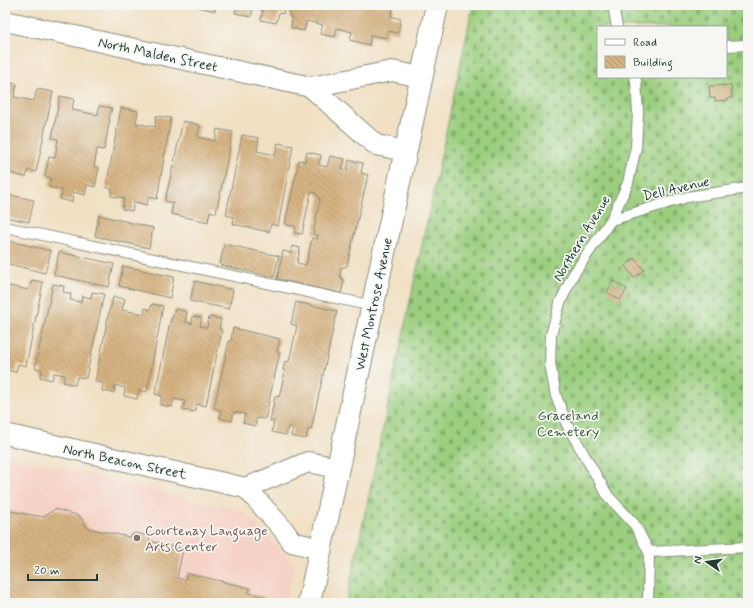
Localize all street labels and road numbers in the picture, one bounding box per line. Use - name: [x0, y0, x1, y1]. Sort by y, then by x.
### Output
- street label: North Malden Street: [96, 34, 219, 76]
- street label: Dell Avenue: [641, 173, 711, 205]
- street label: Northern Avenue: [549, 192, 615, 285]
- street label: West Montrose Avenue: [351, 236, 397, 372]
- street label: North Beacon Street: [62, 440, 189, 484]

